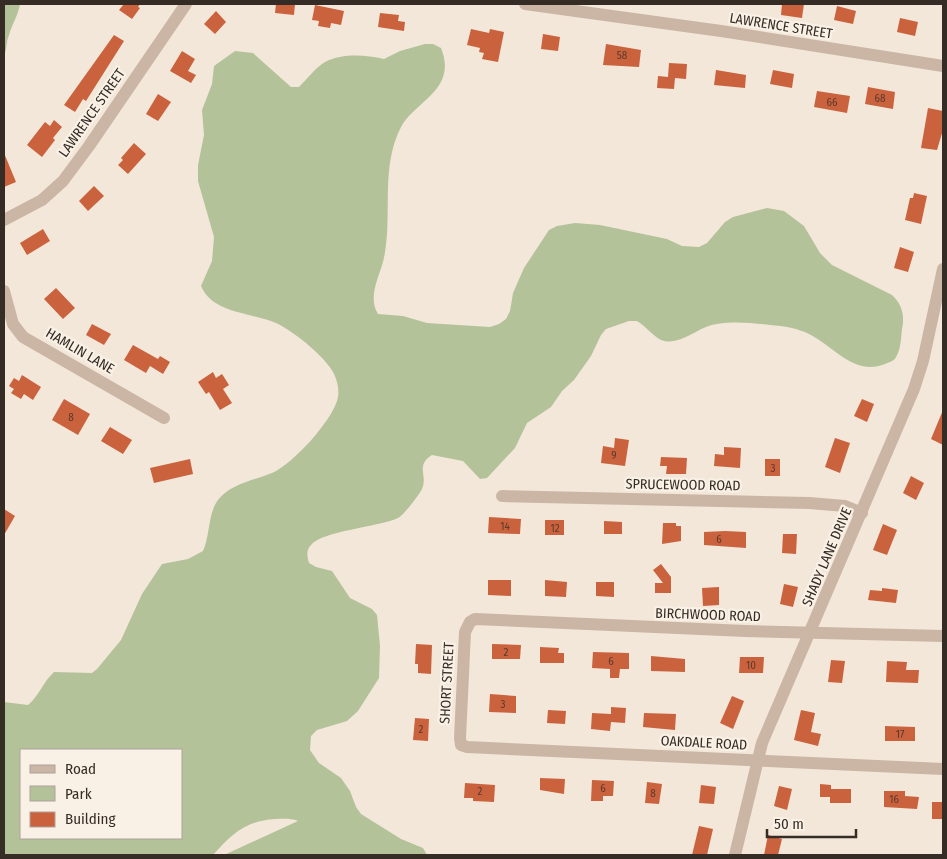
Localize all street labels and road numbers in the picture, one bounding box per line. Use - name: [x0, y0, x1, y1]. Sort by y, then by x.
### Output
- street label: LAWRENCE STREET: [728, 9, 834, 43]
- street label: LAWRENCE STREET: [55, 65, 129, 161]
- street label: HAMLIN LANE: [43, 325, 118, 378]
- street label: SPRUCEWOOD ROAD: [625, 475, 741, 495]
- street label: SHADY LANE DRIVE: [799, 505, 856, 609]
- street label: BIRCHWOOD ROAD: [655, 605, 761, 625]
- street label: SHORT STREET: [436, 641, 458, 724]
- street label: OAKDALE ROAD: [660, 732, 748, 754]

